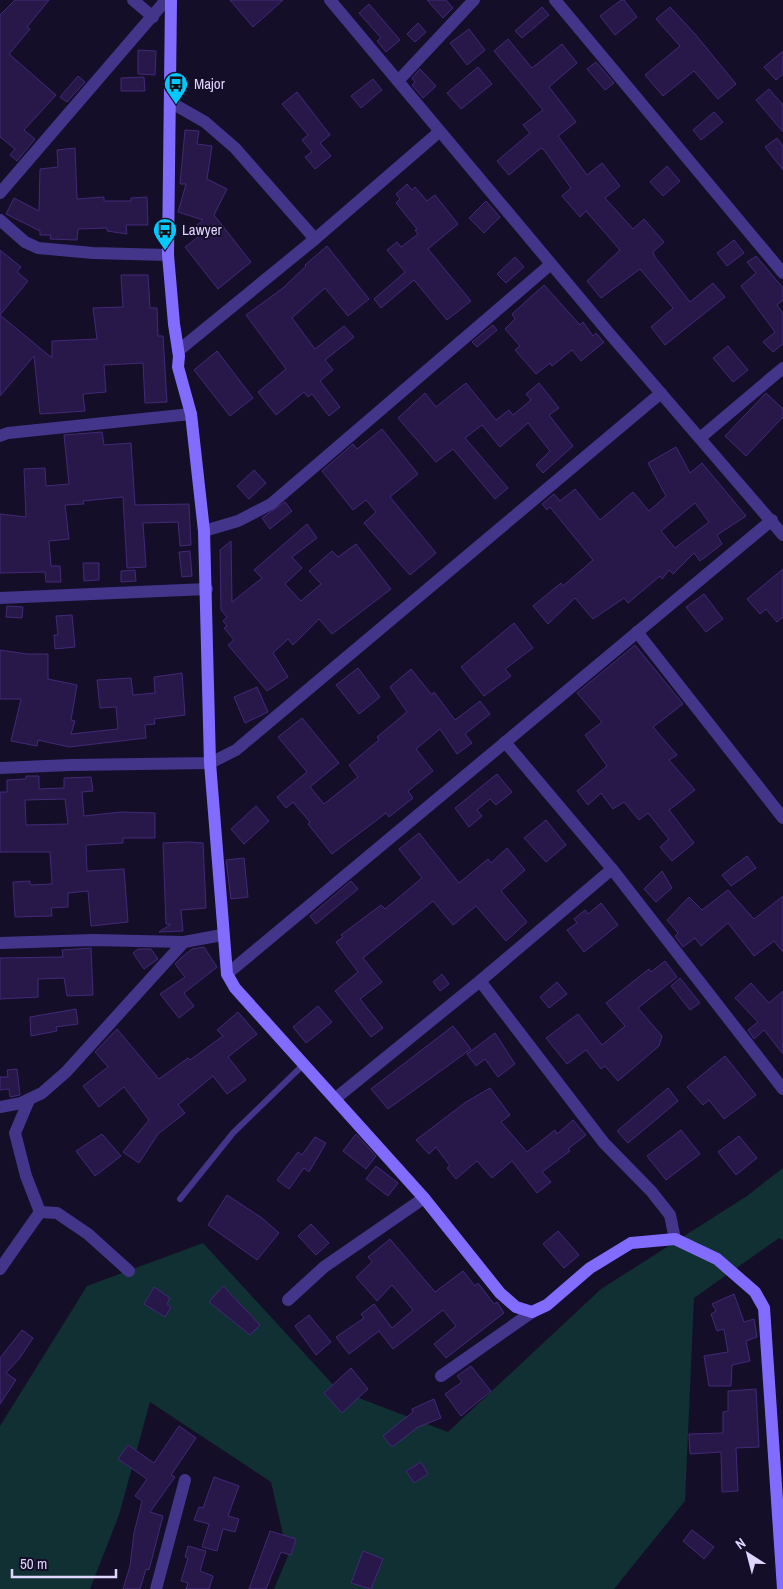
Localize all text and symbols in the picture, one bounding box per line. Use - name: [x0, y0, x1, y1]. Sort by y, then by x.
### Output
- bus stop icon: Major: [163, 71, 189, 105]
- place label: Major: [194, 73, 225, 94]
- bus stop icon: Lawyer: [152, 217, 178, 251]
- place label: Lawyer: [182, 219, 222, 240]
- north arrow: [723, 1529, 773, 1579]
- text: N: [732, 1534, 749, 1553]
- scale bar: [12, 1546, 116, 1578]
- text: 50 m: [20, 1553, 47, 1574]

